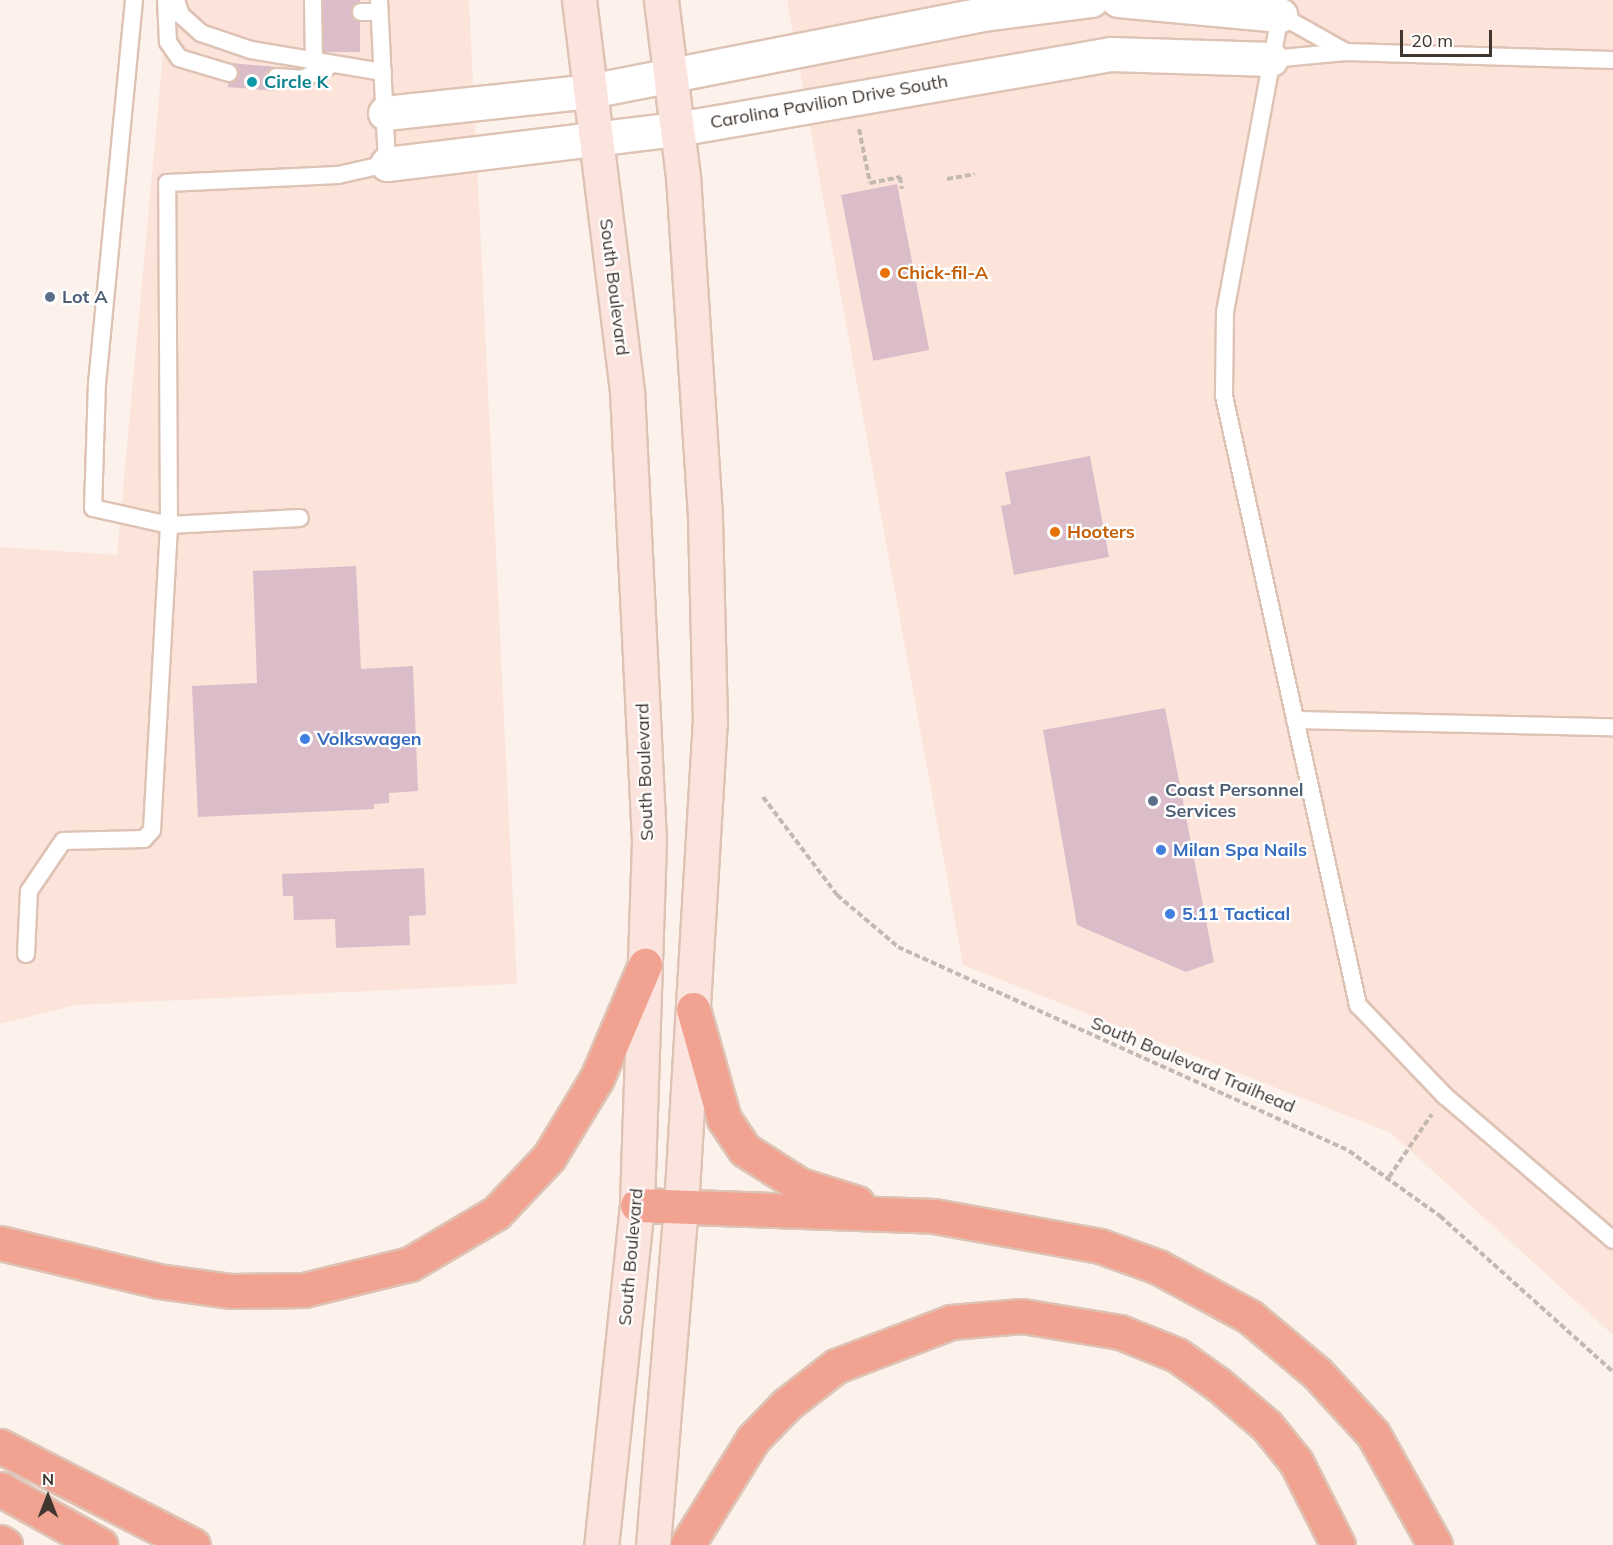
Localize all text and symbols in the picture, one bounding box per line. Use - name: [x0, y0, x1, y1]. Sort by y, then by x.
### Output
- scale bar: [1403, 18, 1494, 56]
- text: 20 m: [1411, 29, 1453, 52]
- street label: Carolina Pavilion Drive South: [708, 70, 950, 134]
- place label: Circle K: [264, 71, 329, 93]
- marker: Circle K: [245, 75, 259, 89]
- street label: South Boulevard: [595, 217, 633, 357]
- place label: Chick-fil-A: [897, 262, 988, 284]
- marker: Chick-fil-A: [878, 266, 892, 280]
- place label: Lot A: [62, 286, 108, 308]
- marker: Lot A: [43, 290, 57, 304]
- place label: Hooters: [1067, 521, 1135, 543]
- marker: Hooters: [1048, 525, 1062, 539]
- street label: South Boulevard: [632, 703, 658, 841]
- place label: Volkswagen: [317, 728, 422, 750]
- marker: Volkswagen: [298, 732, 312, 746]
- place label: Coast Personnel Services: [1165, 780, 1304, 822]
- marker: Coast Personnel Services: [1146, 794, 1160, 808]
- place label: Milan Spa Nails: [1173, 839, 1307, 861]
- marker: Milan Spa Nails: [1154, 843, 1168, 857]
- place label: 5.11 Tactical: [1182, 903, 1290, 925]
- marker: 5.11 Tactical: [1163, 907, 1177, 921]
- street label: South Boulevard Trailhead: [1088, 1012, 1298, 1118]
- street label: South Boulevard: [614, 1187, 648, 1327]
- north arrow: [18, 1467, 78, 1527]
- text: N: [42, 1469, 54, 1489]

